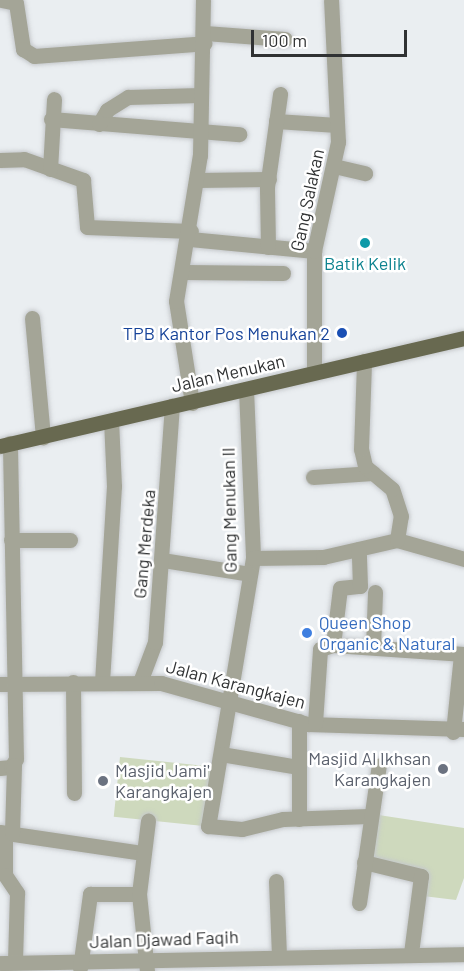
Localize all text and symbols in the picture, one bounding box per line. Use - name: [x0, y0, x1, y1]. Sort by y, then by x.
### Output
- scale bar: [254, 18, 410, 56]
- text: 100 m: [262, 29, 307, 51]
- street label: Gang Salakan: [286, 147, 328, 253]
- marker: Batik Kelik: [358, 236, 372, 250]
- place label: Batik Kelik: [324, 252, 406, 274]
- place label: TPB Kantor Pos Menukan 2: [123, 322, 330, 344]
- marker: TPB Kantor Pos Menukan 2: [335, 326, 349, 340]
- street label: Jalan Menukan: [169, 349, 287, 397]
- street label: Gang Menukan II: [217, 447, 241, 573]
- street label: Gang Merdeka: [128, 489, 160, 599]
- place label: Queen Shop Organic & Natural: [319, 612, 455, 654]
- marker: Queen Shop Organic & Natural: [300, 626, 314, 640]
- street label: Jalan Karangkajen: [164, 655, 308, 713]
- place label: Masjid Al Ikhsan Karangkajen: [308, 748, 431, 790]
- place label: Masjid Jami' Karangkajen: [115, 760, 212, 802]
- marker: Masjid Al Ikhsan Karangkajen: [436, 762, 450, 776]
- marker: Masjid Jami' Karangkajen: [96, 774, 110, 788]
- street label: Jalan Djawad Faqih: [89, 926, 239, 952]

